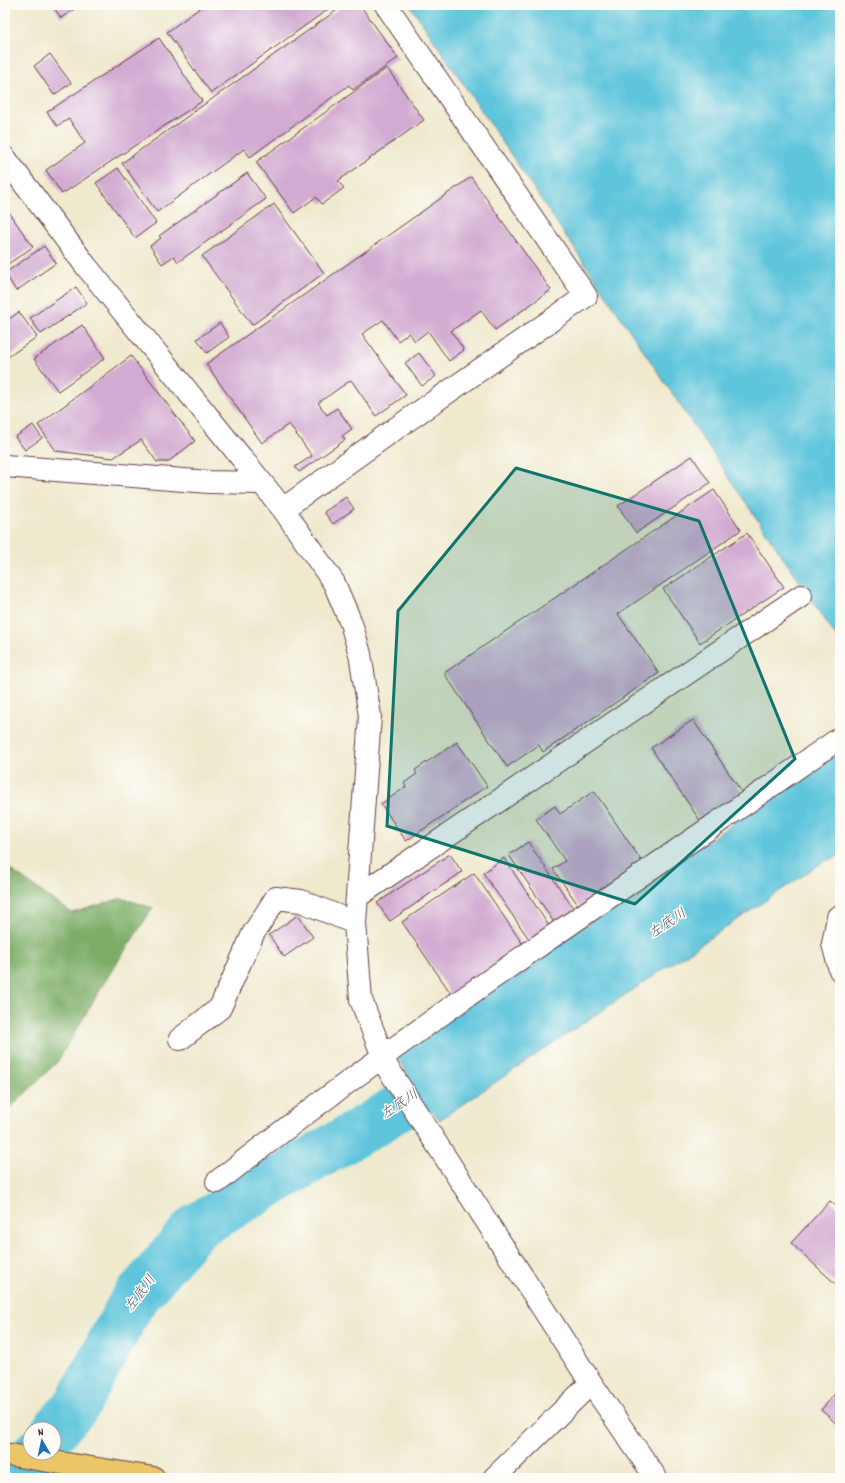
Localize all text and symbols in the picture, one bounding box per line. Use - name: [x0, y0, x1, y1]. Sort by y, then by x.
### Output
- water label: 左底川: [645, 904, 691, 944]
- water label: 左底川: [377, 1085, 423, 1125]
- water label: 左底川: [120, 1271, 162, 1317]
- north arrow: [22, 1421, 62, 1461]
- text: N: [37, 1425, 45, 1441]

